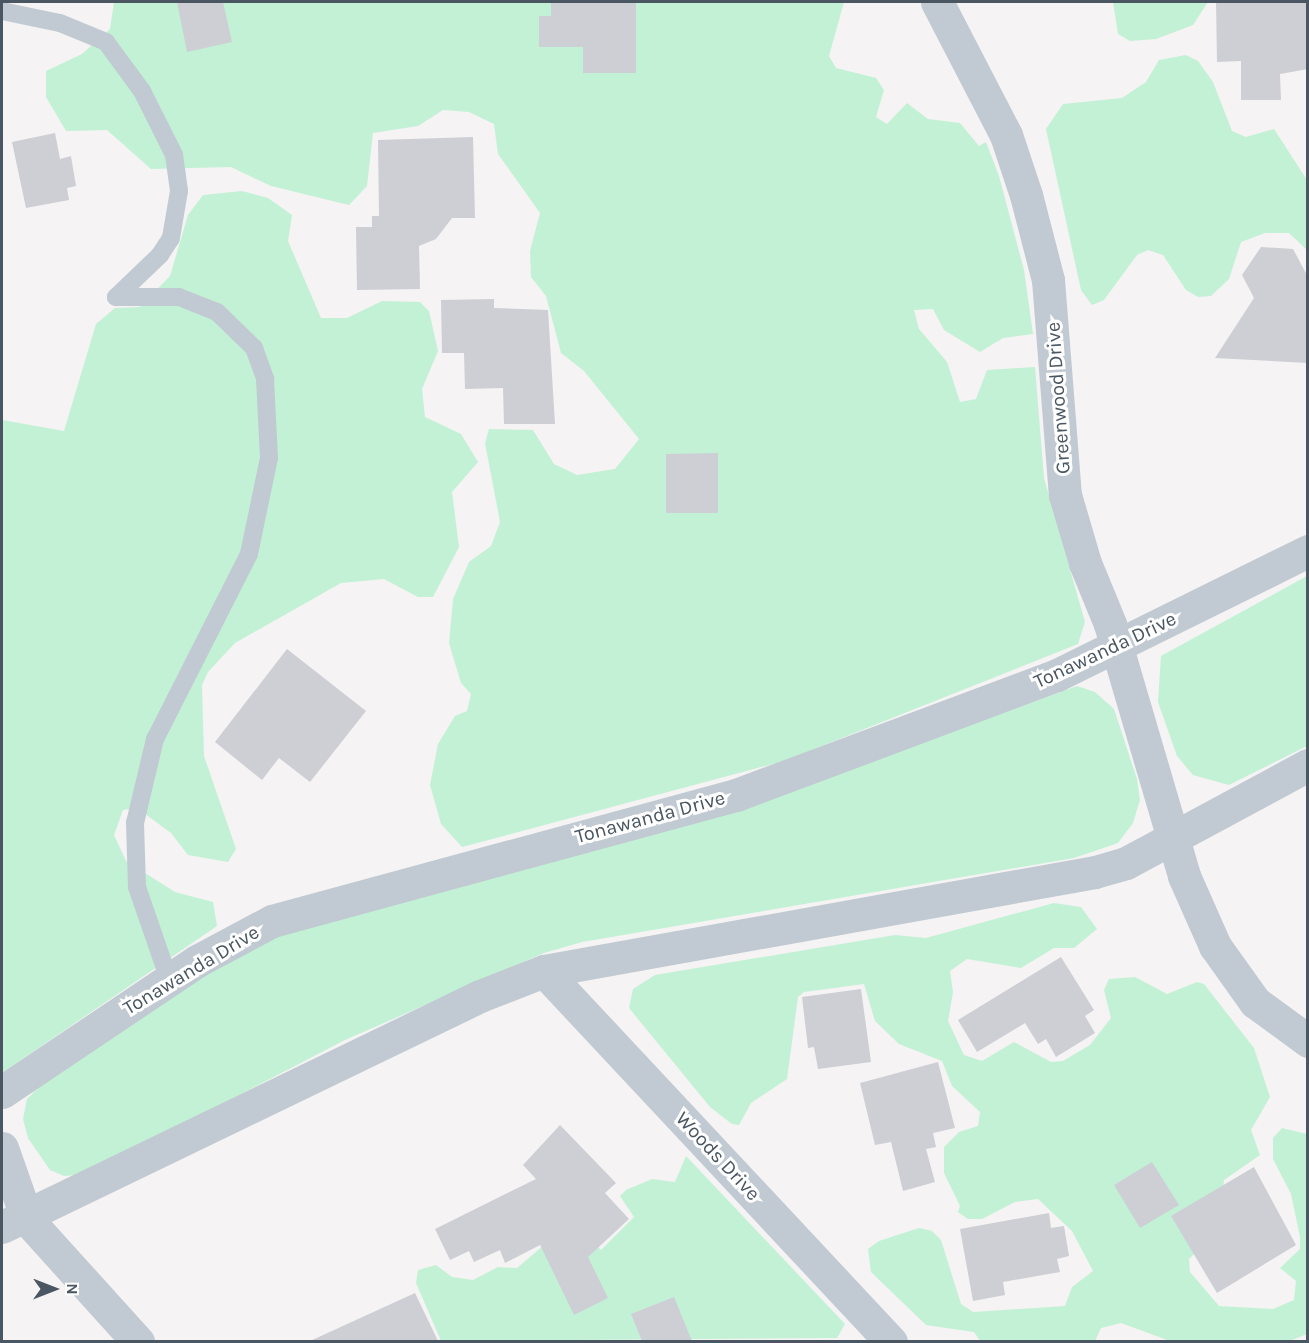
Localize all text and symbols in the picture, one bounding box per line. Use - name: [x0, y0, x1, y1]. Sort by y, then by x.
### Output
- street label: Greenwood Drive: [1041, 321, 1075, 475]
- street label: Tonawanda Drive: [1030, 607, 1180, 693]
- street label: Tonawanda Drive: [572, 785, 728, 849]
- street label: Tonawanda Drive: [119, 920, 263, 1020]
- street label: Woods Drive: [671, 1107, 765, 1205]
- north arrow: [24, 1259, 84, 1319]
- text: N: [63, 1283, 82, 1295]

